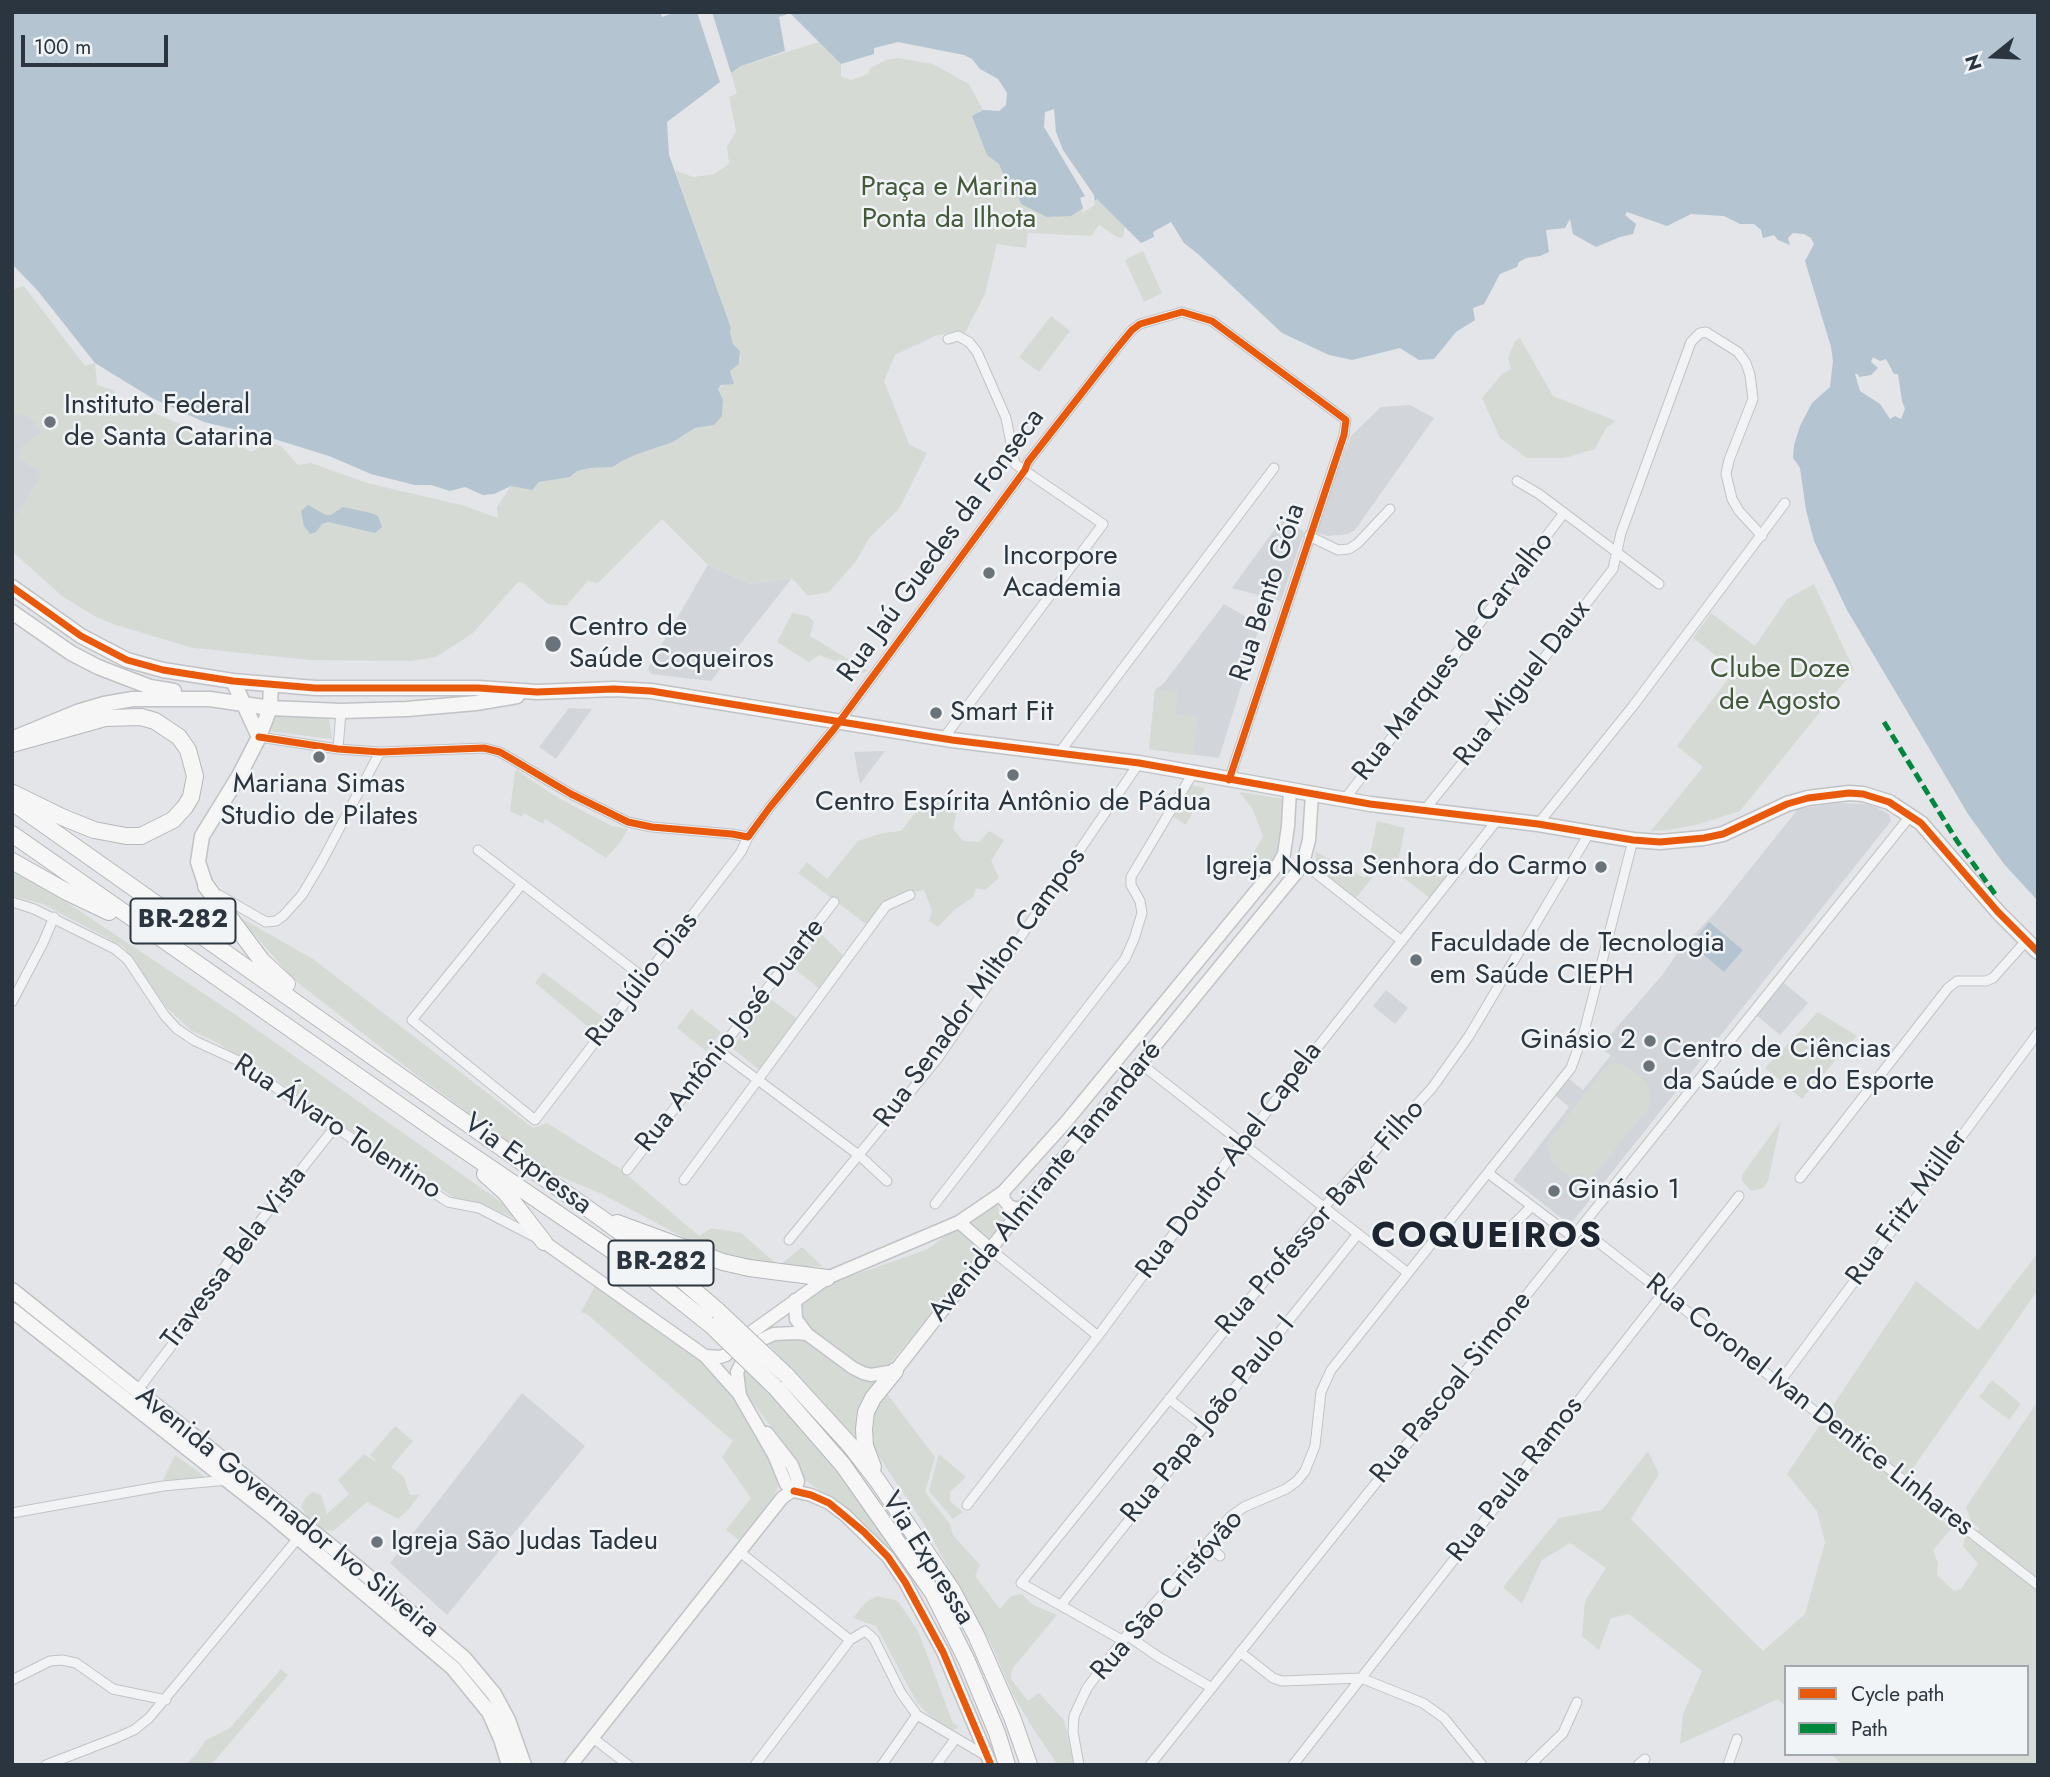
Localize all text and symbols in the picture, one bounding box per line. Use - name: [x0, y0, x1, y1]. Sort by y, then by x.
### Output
- scale bar: [24, 21, 172, 65]
- north arrow: [1959, 21, 2029, 91]
- text: 100 m: [34, 32, 91, 62]
- text: N: [1958, 51, 1989, 74]
- park label: Praça e Marina Ponta da Ilhota: [860, 171, 1038, 237]
- place label: Instituto Federal de Santa Catarina: [64, 389, 273, 455]
- street label: Rua Jaú Guedes da Fonseca: [831, 403, 1053, 689]
- marker: Instituto Federal de Santa Catarina: [42, 414, 58, 430]
- street label: Rua Bento Góia: [1224, 500, 1314, 686]
- street label: Rua Marques de Carvalho: [1346, 526, 1562, 788]
- place label: Incorpore Academia: [1003, 540, 1121, 606]
- marker: Incorpore Academia: [981, 565, 997, 581]
- street label: Rua Miguel Daux: [1448, 594, 1598, 774]
- place label: Centro de Saúde Coqueiros: [569, 611, 774, 677]
- marker: Centro de Saúde Coqueiros: [543, 634, 563, 654]
- park label: Clube Doze de Agosto: [1710, 653, 1850, 719]
- place label: Smart Fit: [950, 696, 1053, 730]
- marker: Smart Fit: [928, 705, 944, 721]
- marker: Mariana Simas Studio de Pilates: [311, 749, 327, 765]
- marker: Centro Espírita Antônio de Pádua: [1005, 767, 1021, 783]
- place label: Mariana Simas Studio de Pilates: [220, 768, 418, 834]
- place label: Centro Espírita Antônio de Pádua: [815, 786, 1211, 820]
- street label: Rua Senador Milton Campos: [868, 841, 1094, 1135]
- place label: Igreja Nossa Senhora do Carmo: [1205, 850, 1587, 884]
- marker: Igreja Nossa Senhora do Carmo: [1593, 859, 1609, 875]
- road number: BR-282: [130, 898, 235, 944]
- street label: Rua Júlio Dias: [580, 906, 706, 1054]
- street label: Rua Antônio José Duarte: [629, 913, 833, 1159]
- place label: Faculdade de Tecnologia em Saúde CIEPH: [1430, 927, 1725, 993]
- marker: Faculdade de Tecnologia em Saúde CIEPH: [1408, 952, 1424, 968]
- place label: Ginásio 2: [1521, 1024, 1636, 1058]
- marker: Ginásio 2: [1642, 1033, 1658, 1049]
- place label: Centro de Ciências da Saúde e do Esporte: [1663, 1033, 1934, 1099]
- street label: Avenida Almirante Tamandaré: [922, 1035, 1170, 1329]
- street label: Rua Doutor Abel Capela: [1130, 1036, 1330, 1286]
- street label: Rua Álvaro Tolentino: [227, 1048, 447, 1208]
- marker: Centro de Ciências da Saúde e do Esporte: [1641, 1058, 1657, 1074]
- street label: Rua Professor Bayer Filho: [1210, 1093, 1432, 1343]
- street label: Via Expressa: [456, 1107, 598, 1223]
- street label: Rua Fritz Müller: [1840, 1123, 1976, 1293]
- street label: Travessa Bela Vista: [155, 1160, 315, 1356]
- place label: Ginásio 1: [1568, 1174, 1680, 1208]
- marker: Ginásio 1: [1546, 1183, 1562, 1199]
- district label: COQUEIROS: [1372, 1218, 1602, 1260]
- road number: BR-282: [608, 1240, 714, 1286]
- street label: Rua Coronel Ivan Dentice Linhares: [1638, 1268, 1980, 1544]
- street label: Rua Pascoal Simone: [1364, 1285, 1540, 1491]
- street label: Rua Papa João Paulo I: [1115, 1310, 1303, 1530]
- street label: Avenida Governador Ivo Silveira: [128, 1380, 446, 1646]
- street label: Rua Paula Ramos: [1441, 1391, 1591, 1569]
- street label: Via Expressa: [873, 1486, 981, 1632]
- street label: Rua São Cristóvão: [1085, 1504, 1251, 1688]
- place label: Igreja São Judas Tadeu: [391, 1525, 658, 1559]
- marker: Igreja São Judas Tadeu: [369, 1534, 385, 1550]
- legend: [1784, 1665, 2029, 1756]
- text: Cycle path: [1851, 1679, 1944, 1709]
- text: Path: [1851, 1714, 1888, 1744]

